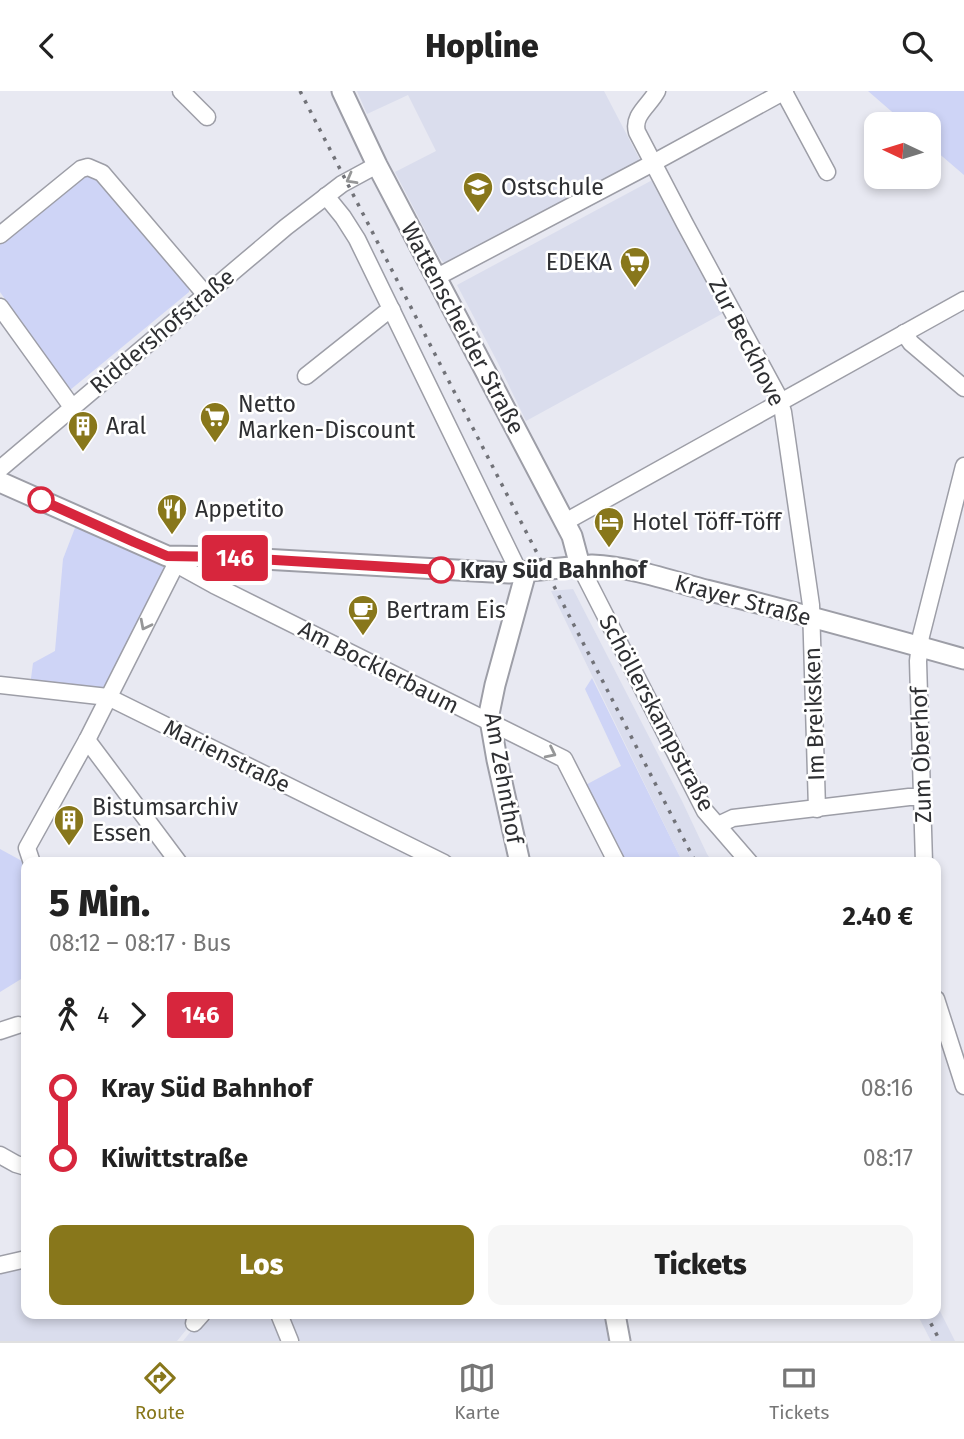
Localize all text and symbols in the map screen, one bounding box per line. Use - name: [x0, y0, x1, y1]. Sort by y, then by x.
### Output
- icon: back: [28, 27, 66, 65]
- text: Hopline: [425, 27, 539, 65]
- icon: search: [898, 27, 936, 65]
- north arrow: [864, 112, 942, 189]
- map controls: [864, 112, 941, 189]
- school or university icon: Ostschule: [461, 170, 495, 214]
- one-way arrow: [346, 171, 358, 184]
- place label: Ostschule: [501, 173, 604, 201]
- street label: Wattenscheider Straße: [395, 217, 531, 439]
- supermarket icon: EDEKA: [618, 245, 652, 289]
- place label: EDEKA: [546, 248, 613, 276]
- street label: Riddershofstraße: [84, 262, 240, 400]
- street label: Zur Beckhove: [703, 273, 791, 411]
- place label: Netto Marken-Discount: [238, 390, 416, 444]
- supermarket icon: Netto Marken-Discount: [198, 400, 232, 444]
- building icon: Aral: [66, 409, 100, 453]
- place label: Aral: [106, 412, 147, 440]
- unlabelled marker: [28, 487, 54, 513]
- restaurant icon: Appetito: [155, 492, 189, 536]
- place label: Appetito: [195, 495, 284, 523]
- hotel icon: Hotel Töff-Töff: [592, 505, 626, 549]
- place label: Hotel Töff-Töff: [632, 508, 783, 536]
- line badge: 146: [195, 535, 275, 581]
- text: 146: [216, 544, 254, 572]
- place label: Kray Süd Bahnhof: [460, 556, 648, 584]
- marker: Kray Süd Bahnhof: [428, 557, 454, 583]
- street label: Krayer Straße: [672, 568, 814, 632]
- cafe icon: Bertram Eis: [346, 593, 380, 637]
- place label: Bertram Eis: [386, 596, 506, 624]
- street label: Schöllerskampstraße: [593, 610, 721, 816]
- street label: Am Bocklerbaum: [294, 615, 464, 719]
- one-way arrow: [140, 618, 153, 630]
- street label: Im Breiksken: [798, 647, 830, 781]
- street label: Zum Oberhof: [905, 684, 937, 824]
- street label: Am Zehnthof: [479, 710, 530, 848]
- street label: Marienstraße: [159, 713, 295, 799]
- one-way arrow: [544, 744, 556, 758]
- place label: Bistumsarchiv Essen: [92, 793, 239, 847]
- building icon: Bistumsarchiv Essen: [52, 803, 86, 847]
- text: 5 Min.: [49, 880, 150, 926]
- text: 2.40 €: [842, 901, 913, 932]
- text: 08:12 – 08:17 · Bus: [49, 929, 231, 957]
- icon: walk: [49, 996, 87, 1034]
- icon: forward: [119, 996, 157, 1034]
- text: 4: [97, 1001, 109, 1029]
- text: 146: [181, 1001, 219, 1029]
- text: Kray Süd Bahnhof: [101, 1073, 312, 1104]
- text: 08:16: [861, 1074, 913, 1102]
- text: Kiwittstraße: [101, 1143, 248, 1174]
- text: 08:17: [863, 1144, 913, 1172]
- button: Los: [49, 1225, 474, 1305]
- button: Tickets: [488, 1225, 913, 1305]
- tab: Route: [135, 1359, 185, 1424]
- tab: Karte: [454, 1359, 500, 1424]
- tab: Tickets: [769, 1359, 829, 1424]

